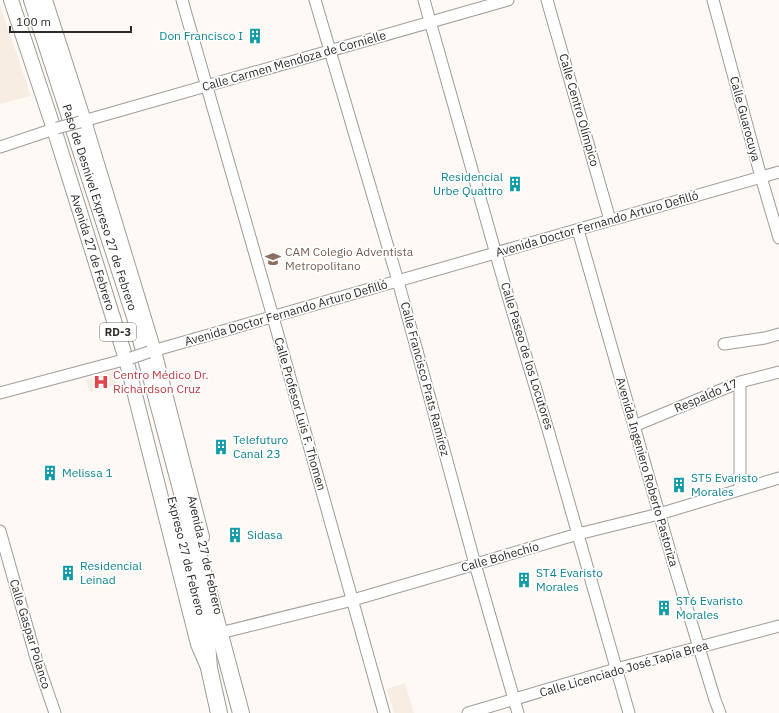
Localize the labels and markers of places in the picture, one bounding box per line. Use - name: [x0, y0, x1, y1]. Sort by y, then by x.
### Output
- building icon: Don Francisco I: [246, 27, 264, 45]
- place label: Don Francisco I: [159, 28, 243, 43]
- place label: Residencial Urbe Quattro: [433, 169, 503, 198]
- building icon: Residencial Urbe Quattro: [506, 175, 524, 193]
- place label: CAM Colegio Adventista Metropolitano: [285, 244, 414, 273]
- school or university icon: CAM Colegio Adventista Metropolitano: [264, 250, 282, 268]
- place label: Centro Médico Dr. Richardson Cruz: [113, 367, 209, 396]
- hospital icon: Centro Médico Dr. Richardson Cruz: [92, 373, 110, 391]
- place label: Telefuturo Canal 23: [233, 432, 289, 461]
- building icon: Telefuturo Canal 23: [212, 438, 230, 456]
- building icon: Melissa 1: [41, 464, 59, 482]
- place label: Melissa 1: [62, 465, 113, 480]
- place label: ST5 Evaristo Morales: [691, 470, 758, 499]
- building icon: ST5 Evaristo Morales: [670, 476, 688, 494]
- building icon: Sidasa: [226, 526, 244, 544]
- place label: Sidasa: [247, 527, 283, 542]
- place label: Residencial Leinad: [80, 558, 142, 587]
- building icon: Residencial Leinad: [59, 564, 77, 582]
- place label: ST4 Evaristo Morales: [536, 565, 603, 594]
- building icon: ST4 Evaristo Morales: [515, 571, 533, 589]
- place label: ST6 Evaristo Morales: [676, 593, 743, 622]
- building icon: ST6 Evaristo Morales: [655, 599, 673, 617]

